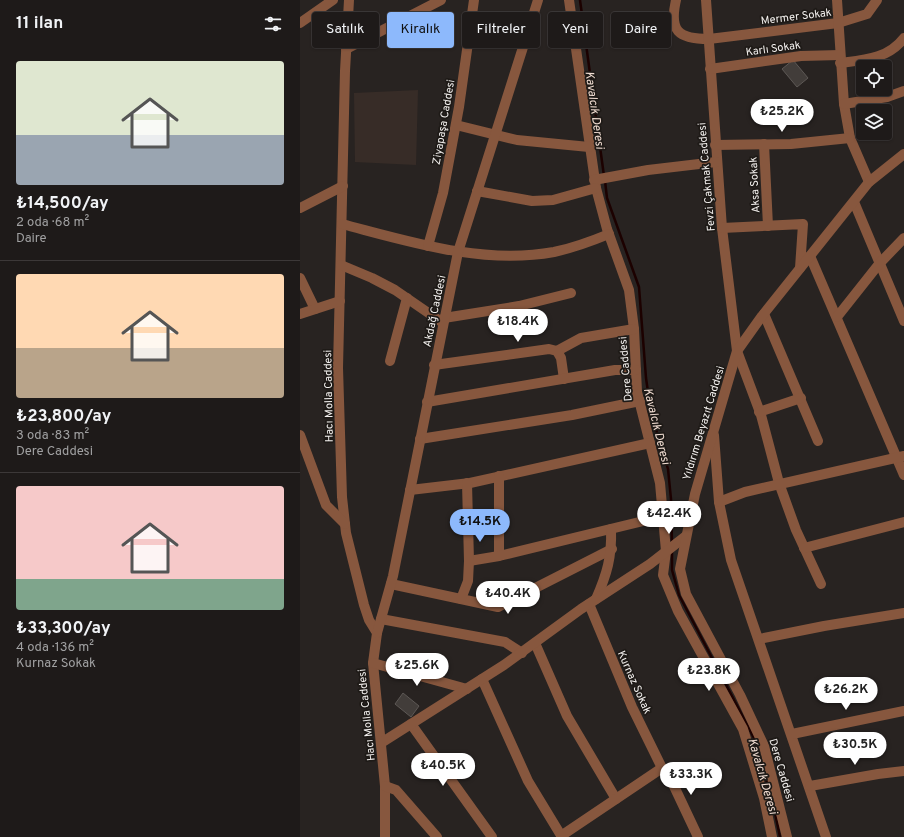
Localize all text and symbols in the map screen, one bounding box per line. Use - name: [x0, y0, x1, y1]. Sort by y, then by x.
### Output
- street label: Mermer Sokak: [760, 6, 832, 28]
- chip: Satılık: [312, 12, 379, 48]
- chip: Kiralık: [387, 12, 454, 48]
- chip: Filtreler: [462, 12, 540, 48]
- chip: Yeni: [548, 12, 603, 48]
- chip: Daire: [611, 12, 671, 48]
- text: 11 ilan: [16, 13, 63, 35]
- icon: filters: [262, 13, 284, 35]
- street label: Karlı Sokak: [745, 38, 802, 60]
- map controls: [856, 60, 892, 140]
- button: locate: [856, 60, 892, 96]
- water label: Kavalcık Deresi: [581, 70, 608, 151]
- street label: Ziyapaşa Caddesi: [430, 78, 458, 166]
- icon: home: [114, 87, 186, 159]
- pin: ₺25.2K: [749, 99, 815, 133]
- text: ₺25.2K: [760, 104, 804, 120]
- button: layers: [856, 104, 892, 140]
- street label: Fevzi Çakmak Caddesi: [695, 122, 719, 232]
- street label: Aksa Sokak: [747, 156, 763, 213]
- text: ₺14,500/ay: [16, 193, 109, 215]
- text: 2 oda · 68 m²: [16, 215, 89, 231]
- text: Daire: [16, 231, 47, 247]
- street label: Akdağ Caddesi: [421, 274, 449, 348]
- icon: home: [114, 300, 186, 372]
- pin: ₺18.4K: [485, 309, 551, 343]
- text: ₺18.4K: [497, 314, 539, 330]
- street label: Dere Caddesi: [616, 336, 636, 402]
- street label: Hacı Molla Caddesi: [321, 350, 337, 442]
- street label: Yıldırım Beyazıt Caddesi: [680, 364, 728, 482]
- water label: Kavalcık Deresi: [639, 386, 674, 467]
- text: ₺23,800/ay: [16, 406, 111, 428]
- text: 3 oda · 83 m²: [16, 428, 89, 444]
- text: Dere Caddesi: [16, 444, 93, 460]
- pin: ₺42.4K: [636, 501, 702, 535]
- text: ₺42.4K: [646, 506, 692, 522]
- pin: ₺14.5K: [447, 509, 513, 543]
- icon: home: [114, 512, 186, 584]
- text: ₺14.5K: [459, 514, 501, 530]
- pin: ₺40.4K: [475, 581, 541, 615]
- text: ₺40.4K: [485, 586, 531, 602]
- text: ₺33,300/ay: [16, 618, 111, 640]
- text: 4 oda · 136 m²: [16, 640, 94, 656]
- street label: Kurnaz Sokak: [614, 649, 654, 716]
- pin: ₺25.6K: [384, 653, 450, 687]
- text: Kurnaz Sokak: [16, 656, 96, 672]
- text: ₺25.6K: [395, 658, 439, 674]
- pin: ₺23.8K: [676, 658, 742, 692]
- text: ₺23.8K: [687, 663, 731, 679]
- street label: Hacı Molla Caddesi: [355, 668, 379, 762]
- pin: ₺26.2K: [813, 677, 879, 711]
- text: ₺26.2K: [824, 682, 868, 698]
- pin: ₺30.5K: [822, 732, 888, 766]
- water label: Kavalcık Deresi: [744, 736, 781, 817]
- street label: Dere Caddesi: [765, 737, 797, 804]
- text: ₺30.5K: [833, 737, 878, 753]
- pin: ₺40.5K: [410, 753, 476, 787]
- text: ₺40.5K: [420, 758, 466, 774]
- pin: ₺33.3K: [658, 762, 724, 796]
- text: ₺33.3K: [669, 767, 713, 783]

